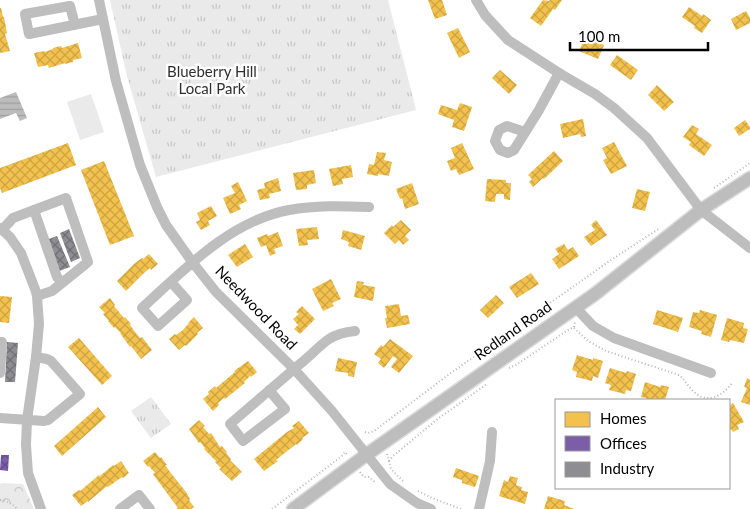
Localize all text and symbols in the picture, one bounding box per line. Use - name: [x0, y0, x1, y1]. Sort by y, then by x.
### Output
- scale bar: [570, 20, 708, 52]
- text: 100 m: [578, 27, 620, 45]
- park label: Blueberry Hill Local Park: [167, 62, 257, 97]
- street label: Needwood Road: [212, 262, 301, 353]
- street label: Redland Road: [470, 297, 554, 363]
- legend: [555, 399, 730, 489]
- text: Homes: [600, 409, 646, 427]
- text: Offices: [600, 434, 647, 452]
- text: Industry: [600, 459, 655, 477]

